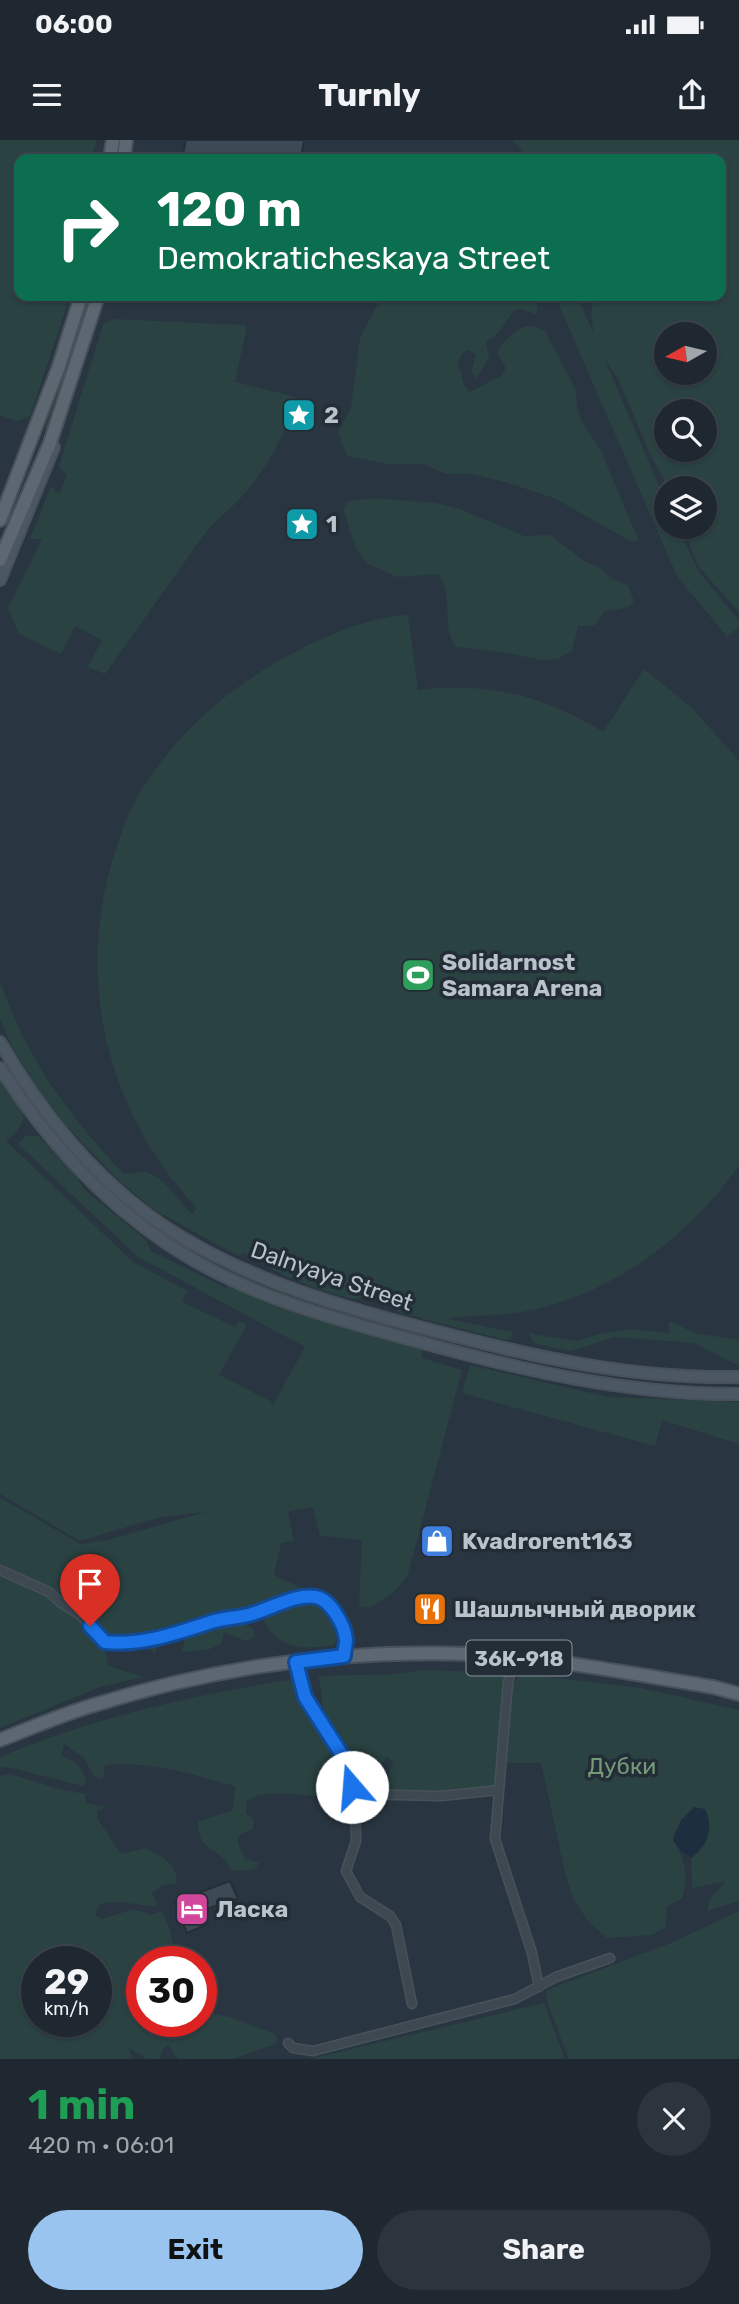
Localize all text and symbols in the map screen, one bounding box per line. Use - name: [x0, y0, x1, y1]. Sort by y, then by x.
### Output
- text: 06:00: [35, 9, 113, 40]
- icon: menu: [28, 76, 66, 114]
- text: Turnly: [318, 76, 421, 114]
- icon: share: [673, 76, 711, 114]
- text: 120 m: [157, 180, 302, 238]
- icon: right: [42, 182, 133, 273]
- text: Demokraticheskaya Street: [157, 239, 550, 277]
- north arrow: [654, 322, 718, 385]
- map controls: [654, 322, 717, 539]
- place icon: 2: [280, 396, 318, 434]
- button: search: [654, 399, 717, 462]
- place label: 2: [324, 401, 339, 429]
- button: layers: [654, 476, 717, 539]
- place icon: 1: [283, 505, 321, 543]
- place label: 1: [326, 510, 337, 538]
- place label: Solidarnost Samara Arena: [442, 948, 602, 1002]
- sports icon: Solidarnost Samara Arena: [399, 956, 437, 994]
- street label: Dalnyaya Street: [247, 1235, 417, 1317]
- shop icon: Kvadrorent163: [418, 1522, 456, 1560]
- place label: Kvadrorent163: [462, 1527, 633, 1555]
- pin: [60, 1554, 120, 1626]
- icon: arrive: [71, 1565, 109, 1603]
- restaurant icon: Шашлычный дворик: [411, 1590, 449, 1628]
- place label: Шашлычный дворик: [454, 1595, 696, 1623]
- road number: 36К-918: [466, 1640, 572, 1676]
- position arrow: [315, 1750, 389, 1824]
- park label: Дубки: [588, 1752, 656, 1780]
- hotel icon: Ласка: [173, 1890, 211, 1928]
- place label: Ласка: [216, 1895, 288, 1923]
- speed limit sign: 30: [126, 1946, 217, 2037]
- text: 29: [44, 1961, 89, 2003]
- text: km/h: [44, 1998, 89, 2020]
- text: 1 min: [28, 2080, 135, 2130]
- button: close: [637, 2082, 711, 2156]
- text: 420 m · 06:01: [28, 2131, 174, 2159]
- button: Exit: [28, 2210, 363, 2290]
- button: Share: [377, 2210, 711, 2290]

